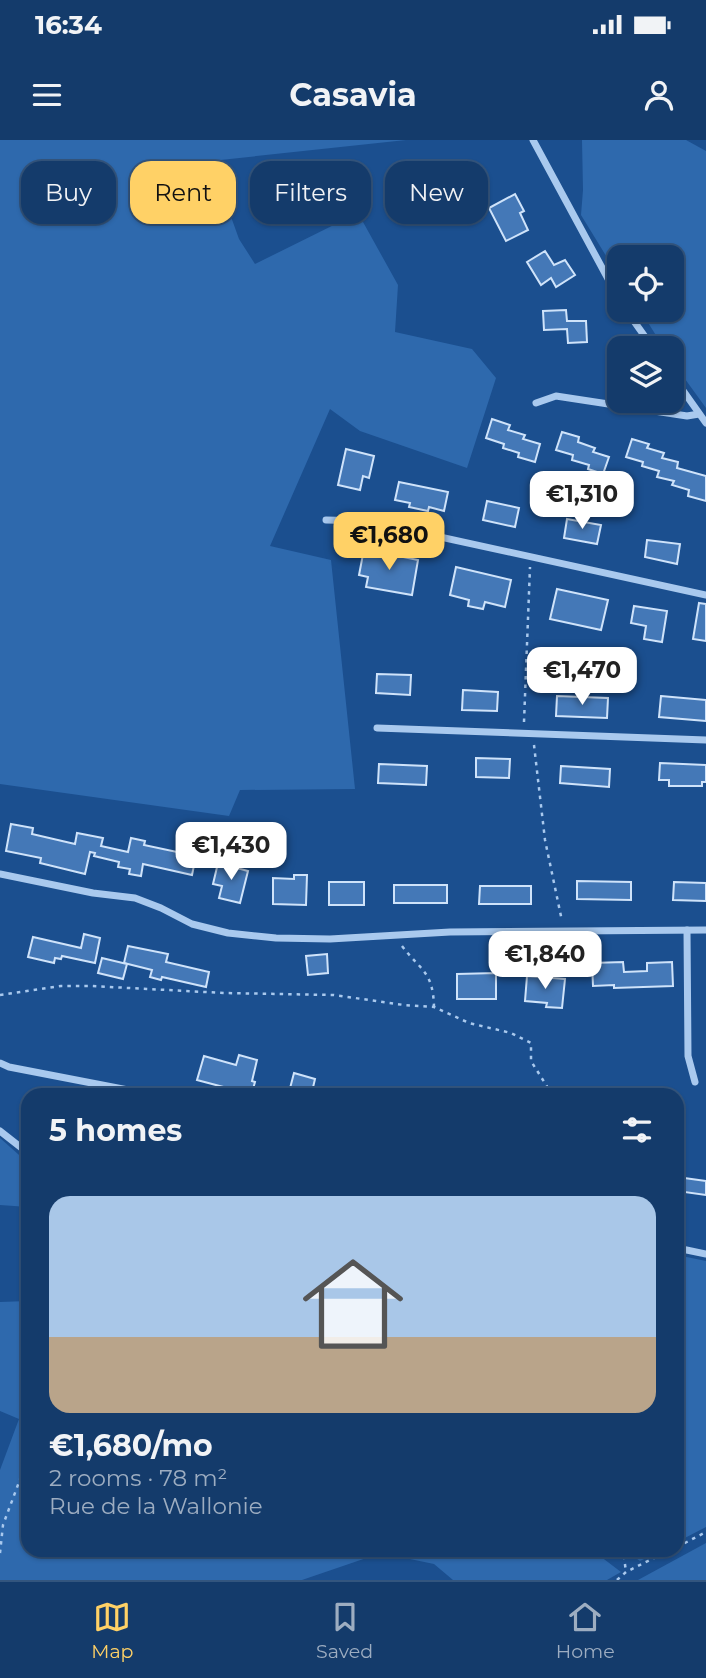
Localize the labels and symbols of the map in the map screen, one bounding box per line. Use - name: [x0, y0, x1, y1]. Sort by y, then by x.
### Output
- pin: €1,310: [525, 472, 639, 531]
- pin: €1,680: [332, 512, 446, 572]
- pin: €1,470: [525, 648, 639, 707]
- pin: €1,430: [174, 822, 288, 882]
- pin: €1,840: [488, 932, 602, 991]

